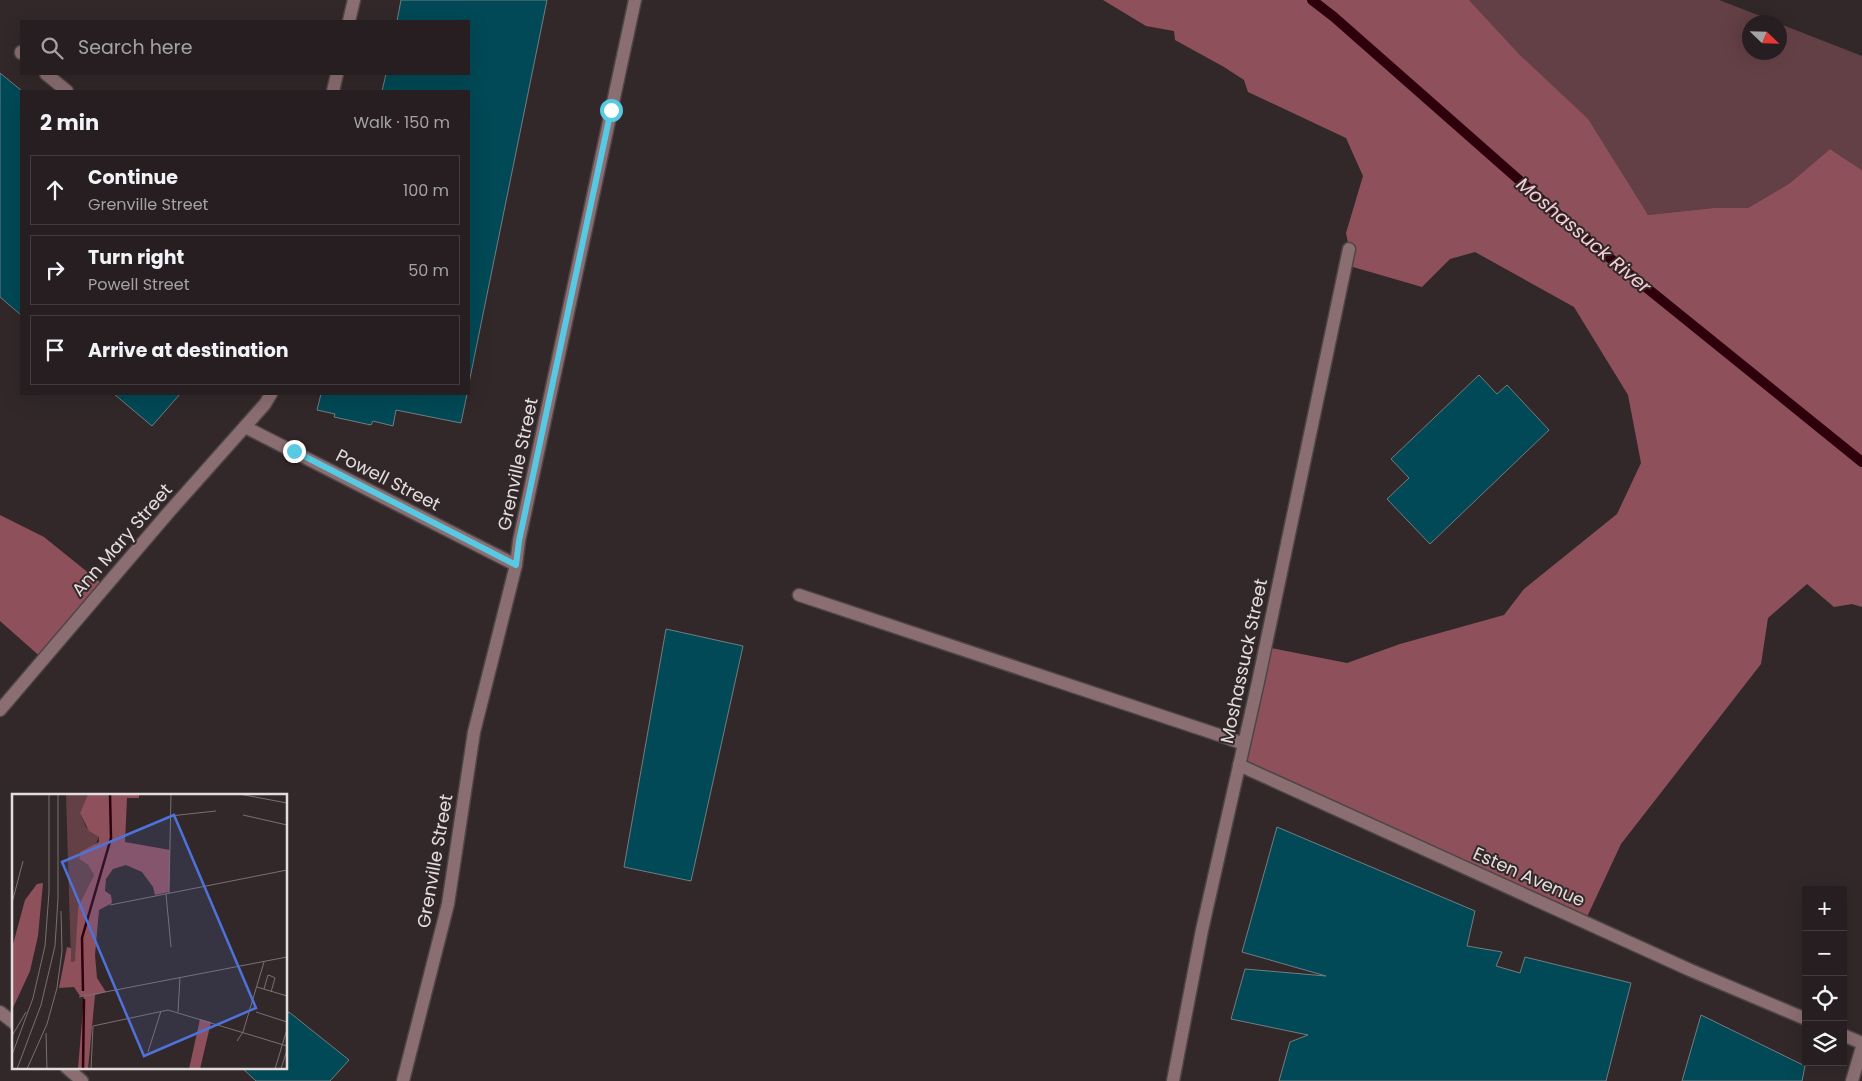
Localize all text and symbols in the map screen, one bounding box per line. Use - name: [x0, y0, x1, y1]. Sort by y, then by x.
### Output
- north arrow: [1742, 15, 1787, 60]
- search box: [20, 20, 470, 75]
- icon: search: [38, 34, 66, 62]
- text: Search here: [78, 34, 192, 61]
- route start: [600, 99, 623, 122]
- text: 2 min: [40, 108, 99, 137]
- text: Walk · 150 m: [353, 111, 450, 134]
- text: Continue: [88, 164, 178, 191]
- water label: Moshassuck River: [1511, 171, 1657, 300]
- icon: ahead: [41, 176, 69, 204]
- text: 100 m: [403, 179, 449, 202]
- text: Grenville Street: [88, 193, 208, 216]
- text: Turn right: [88, 244, 184, 271]
- icon: right: [41, 256, 69, 284]
- text: 50 m: [408, 259, 449, 282]
- text: Powell Street: [88, 273, 190, 296]
- icon: arrive: [41, 336, 69, 364]
- text: Arrive at destination: [88, 337, 289, 364]
- street label: Grenville Street: [491, 395, 544, 533]
- route end: [283, 440, 306, 463]
- street label: Powell Street: [332, 442, 445, 517]
- street label: Ann Mary Street: [66, 478, 178, 601]
- street label: Moshassuck Street: [1214, 576, 1273, 746]
- street label: Grenville Street: [410, 792, 459, 930]
- inset map: [12, 794, 288, 1068]
- street label: Esten Avenue: [1469, 841, 1589, 912]
- map controls: [1802, 886, 1847, 1066]
- button: +: [1802, 886, 1847, 931]
- button: −: [1802, 931, 1847, 976]
- button: locate: [1802, 976, 1847, 1021]
- button: layers: [1802, 1021, 1847, 1066]

